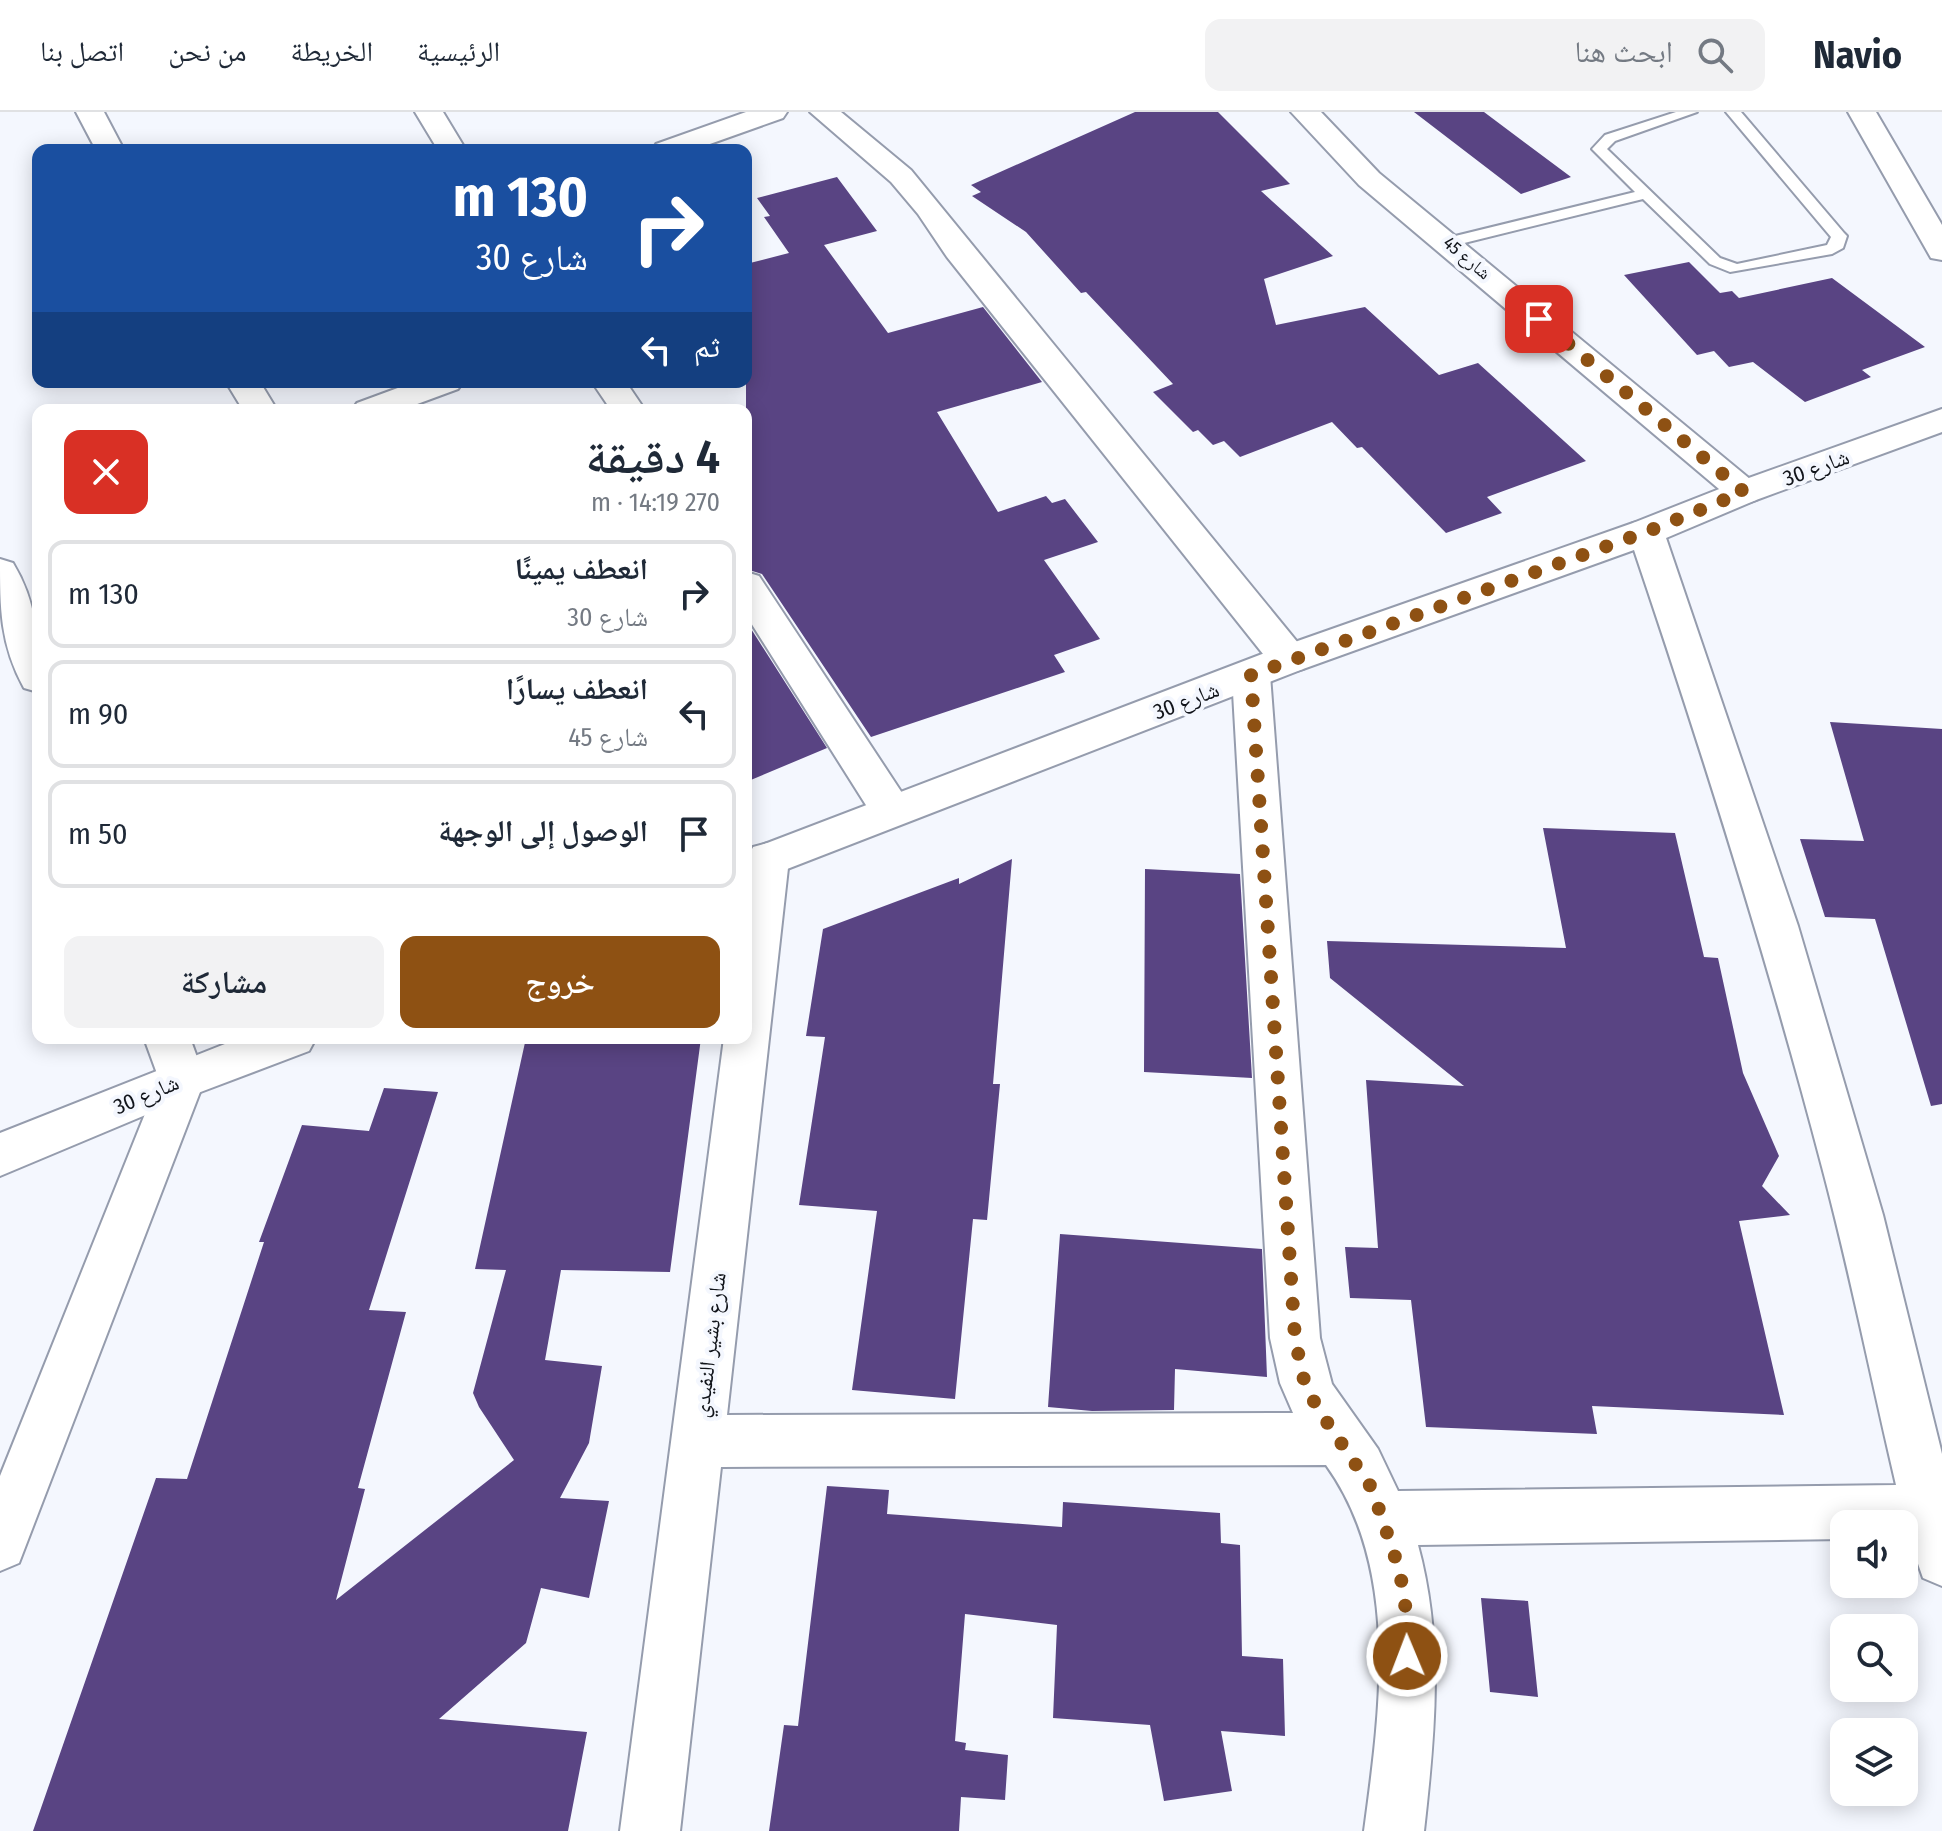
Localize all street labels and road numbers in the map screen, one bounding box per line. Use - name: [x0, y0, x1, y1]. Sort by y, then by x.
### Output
- street label: شارع 45: [1439, 232, 1495, 284]
- street label: شارع 30: [1779, 443, 1853, 492]
- street label: شارع 30: [1149, 676, 1223, 725]
- street label: شارع 30: [109, 1069, 183, 1120]
- street label: شارع بشير النفيدي: [687, 1271, 735, 1420]

